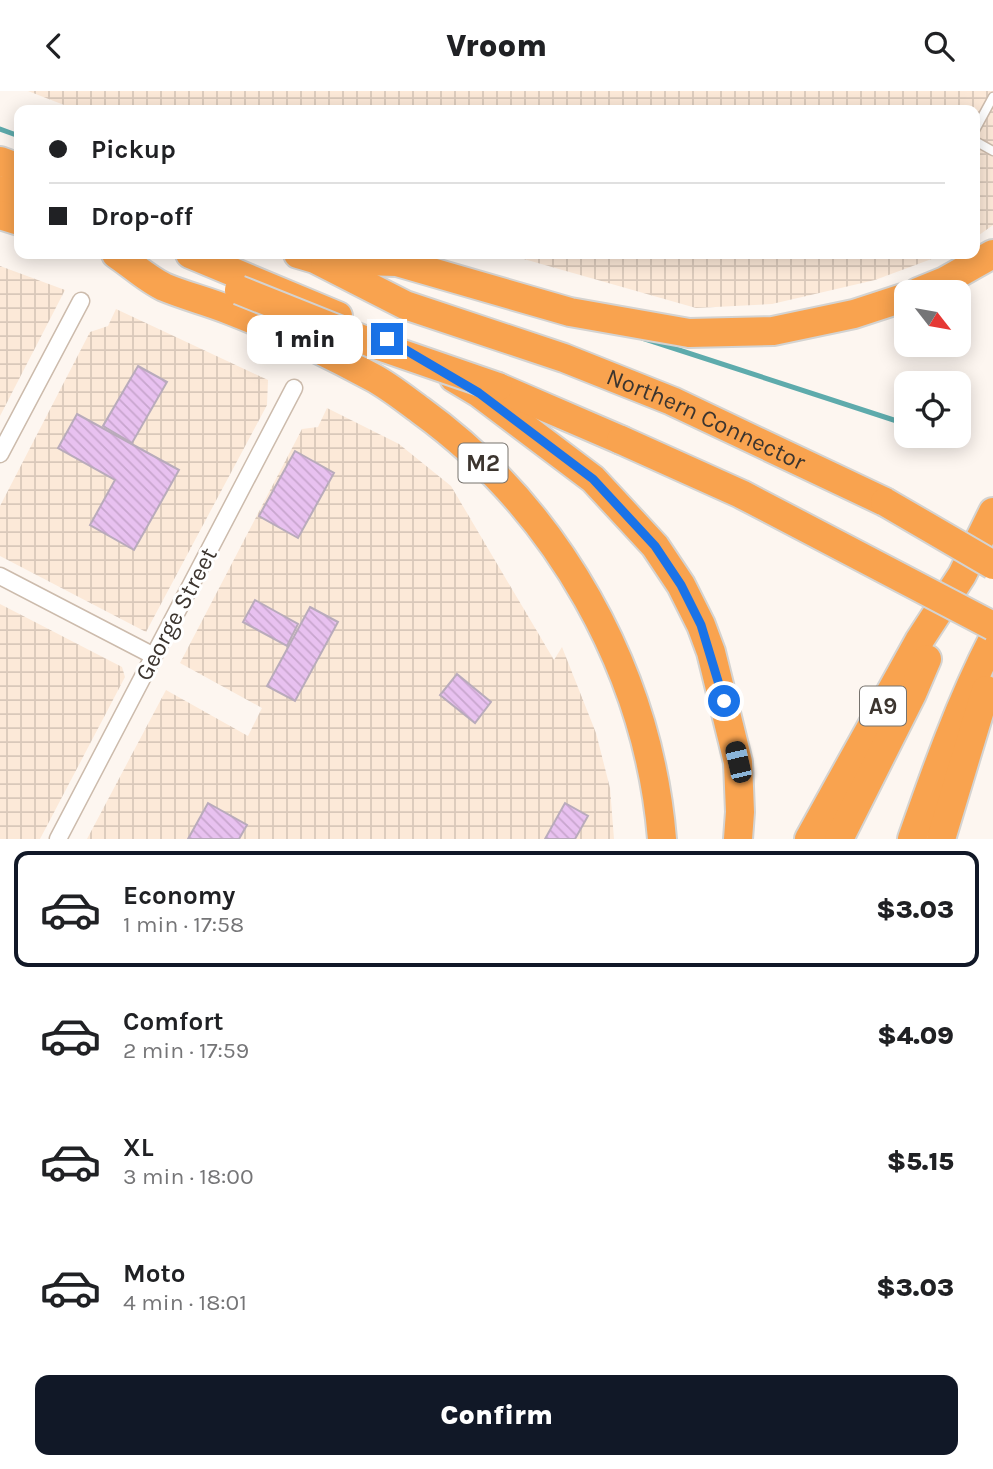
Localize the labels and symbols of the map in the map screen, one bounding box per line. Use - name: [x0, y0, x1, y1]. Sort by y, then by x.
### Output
- north arrow: [894, 280, 971, 357]
- callout: 1 min: [247, 315, 362, 363]
- route end: [371, 323, 403, 355]
- street label: Northern Connector: [602, 362, 810, 476]
- road number: M2: [458, 443, 508, 483]
- street label: George Street: [129, 543, 223, 685]
- route start: [708, 685, 740, 717]
- road number: A9: [860, 687, 906, 726]
- car: [724, 739, 753, 785]

